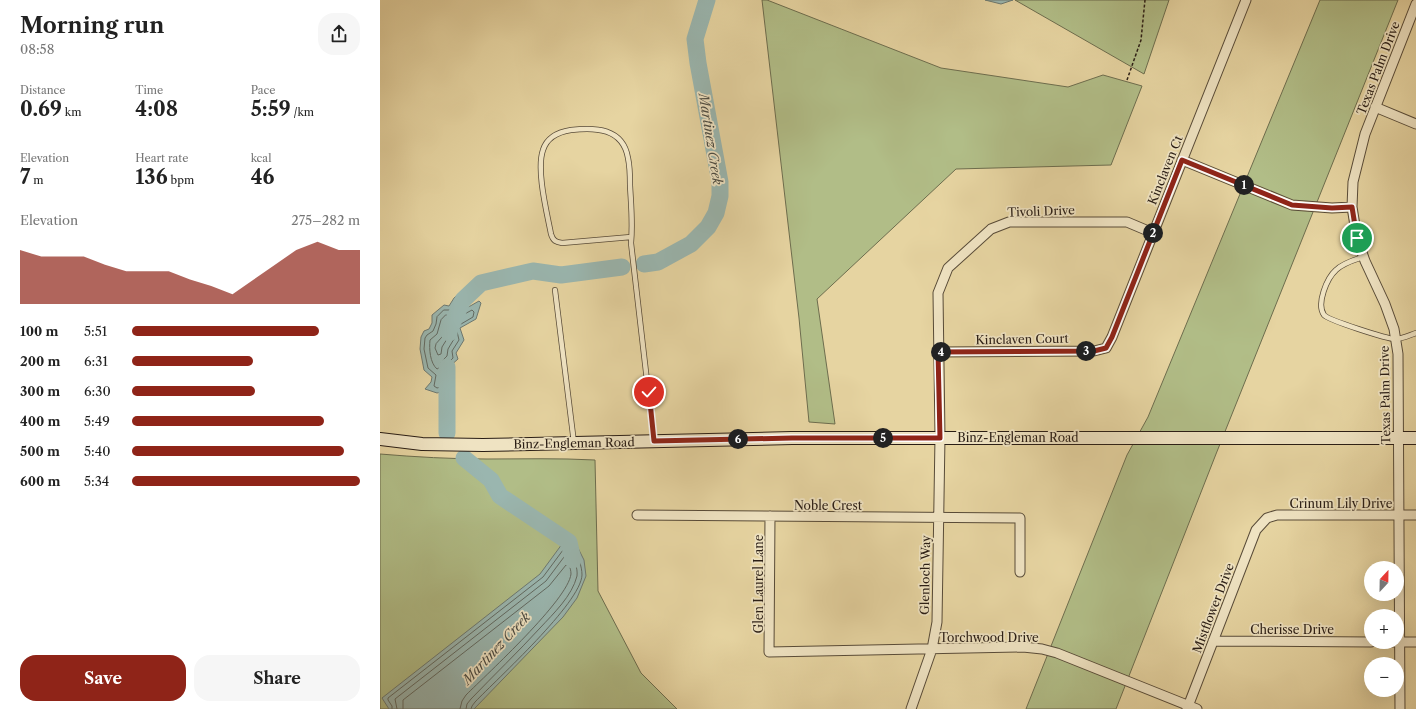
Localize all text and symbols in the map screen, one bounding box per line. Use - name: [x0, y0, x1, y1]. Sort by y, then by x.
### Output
- text: Morning run: [20, 12, 164, 39]
- button: share: [318, 13, 360, 55]
- street label: Texas Palm Drive: [1353, 19, 1403, 117]
- text: 08:58: [20, 41, 54, 57]
- text: Distance: [20, 83, 66, 97]
- text: Time: [135, 83, 163, 97]
- text: Pace: [251, 83, 276, 97]
- water label: Martinez Creek: [696, 90, 726, 186]
- text: 0.69: [20, 97, 62, 121]
- text: 4:08: [135, 97, 178, 121]
- text: 5:59: [251, 97, 291, 121]
- text: km: [62, 105, 81, 119]
- text: /km: [291, 105, 314, 119]
- street label: Kinclaven Ct: [1144, 132, 1186, 207]
- text: Elevation: [20, 151, 69, 165]
- text: Heart rate: [135, 151, 188, 165]
- text: kcal: [251, 151, 271, 165]
- text: 7: [20, 165, 30, 189]
- text: 136: [135, 165, 168, 189]
- text: 46: [251, 165, 274, 189]
- text: m: [30, 173, 44, 187]
- text: bpm: [168, 173, 194, 187]
- pin: 1: [1234, 175, 1254, 195]
- text: 1: [1242, 178, 1246, 192]
- street label: Tivoli Drive: [1007, 202, 1075, 220]
- text: Elevation: [20, 212, 78, 228]
- text: 275–282 m: [291, 212, 360, 228]
- pin: [1340, 221, 1374, 255]
- pin: 2: [1143, 223, 1163, 243]
- text: 2: [1150, 226, 1156, 240]
- icon: arrive: [1346, 227, 1368, 249]
- text: 100 m: [20, 323, 59, 339]
- text: 5:51: [84, 323, 107, 339]
- street label: Kinclaven Court: [975, 331, 1070, 347]
- pin: 3: [1076, 341, 1096, 361]
- pin: 4: [931, 342, 951, 362]
- text: 3: [1083, 344, 1089, 358]
- text: 4: [938, 345, 944, 359]
- street label: Texas Palm Drive: [1377, 345, 1393, 445]
- text: 200 m: [20, 353, 60, 369]
- text: 6:31: [84, 353, 108, 369]
- pin: [632, 375, 666, 409]
- icon: check: [638, 381, 660, 403]
- text: 300 m: [20, 383, 60, 399]
- text: 6:30: [84, 383, 111, 399]
- text: 400 m: [20, 413, 60, 429]
- text: 5:49: [84, 413, 110, 429]
- pin: 5: [873, 428, 893, 448]
- pin: 6: [728, 429, 748, 449]
- street label: Binz-Engleman Road: [957, 430, 1079, 445]
- text: 5: [880, 431, 886, 445]
- text: 6: [735, 432, 741, 446]
- street label: Binz-Engleman Road: [513, 434, 635, 452]
- text: 500 m: [20, 443, 60, 459]
- text: 5:40: [84, 443, 110, 459]
- text: 600 m: [20, 473, 61, 489]
- text: 5:34: [84, 473, 109, 489]
- street label: Crinum Lily Drive: [1290, 496, 1393, 511]
- street label: Noble Crest: [794, 498, 863, 513]
- street label: Glen Laurel Lane: [751, 534, 766, 634]
- street label: Glenloch Way: [917, 535, 933, 615]
- street label: Mistflower Drive: [1189, 561, 1237, 655]
- north arrow: [1364, 561, 1404, 601]
- map controls: [1364, 561, 1404, 697]
- water label: Martinez Creek: [457, 609, 533, 689]
- button: +: [1364, 609, 1404, 649]
- street label: Cherisse Drive: [1250, 622, 1334, 637]
- street label: Torchwood Drive: [939, 630, 1039, 645]
- button: Save: [20, 655, 186, 701]
- button: Share: [194, 655, 360, 701]
- button: −: [1364, 657, 1404, 697]

